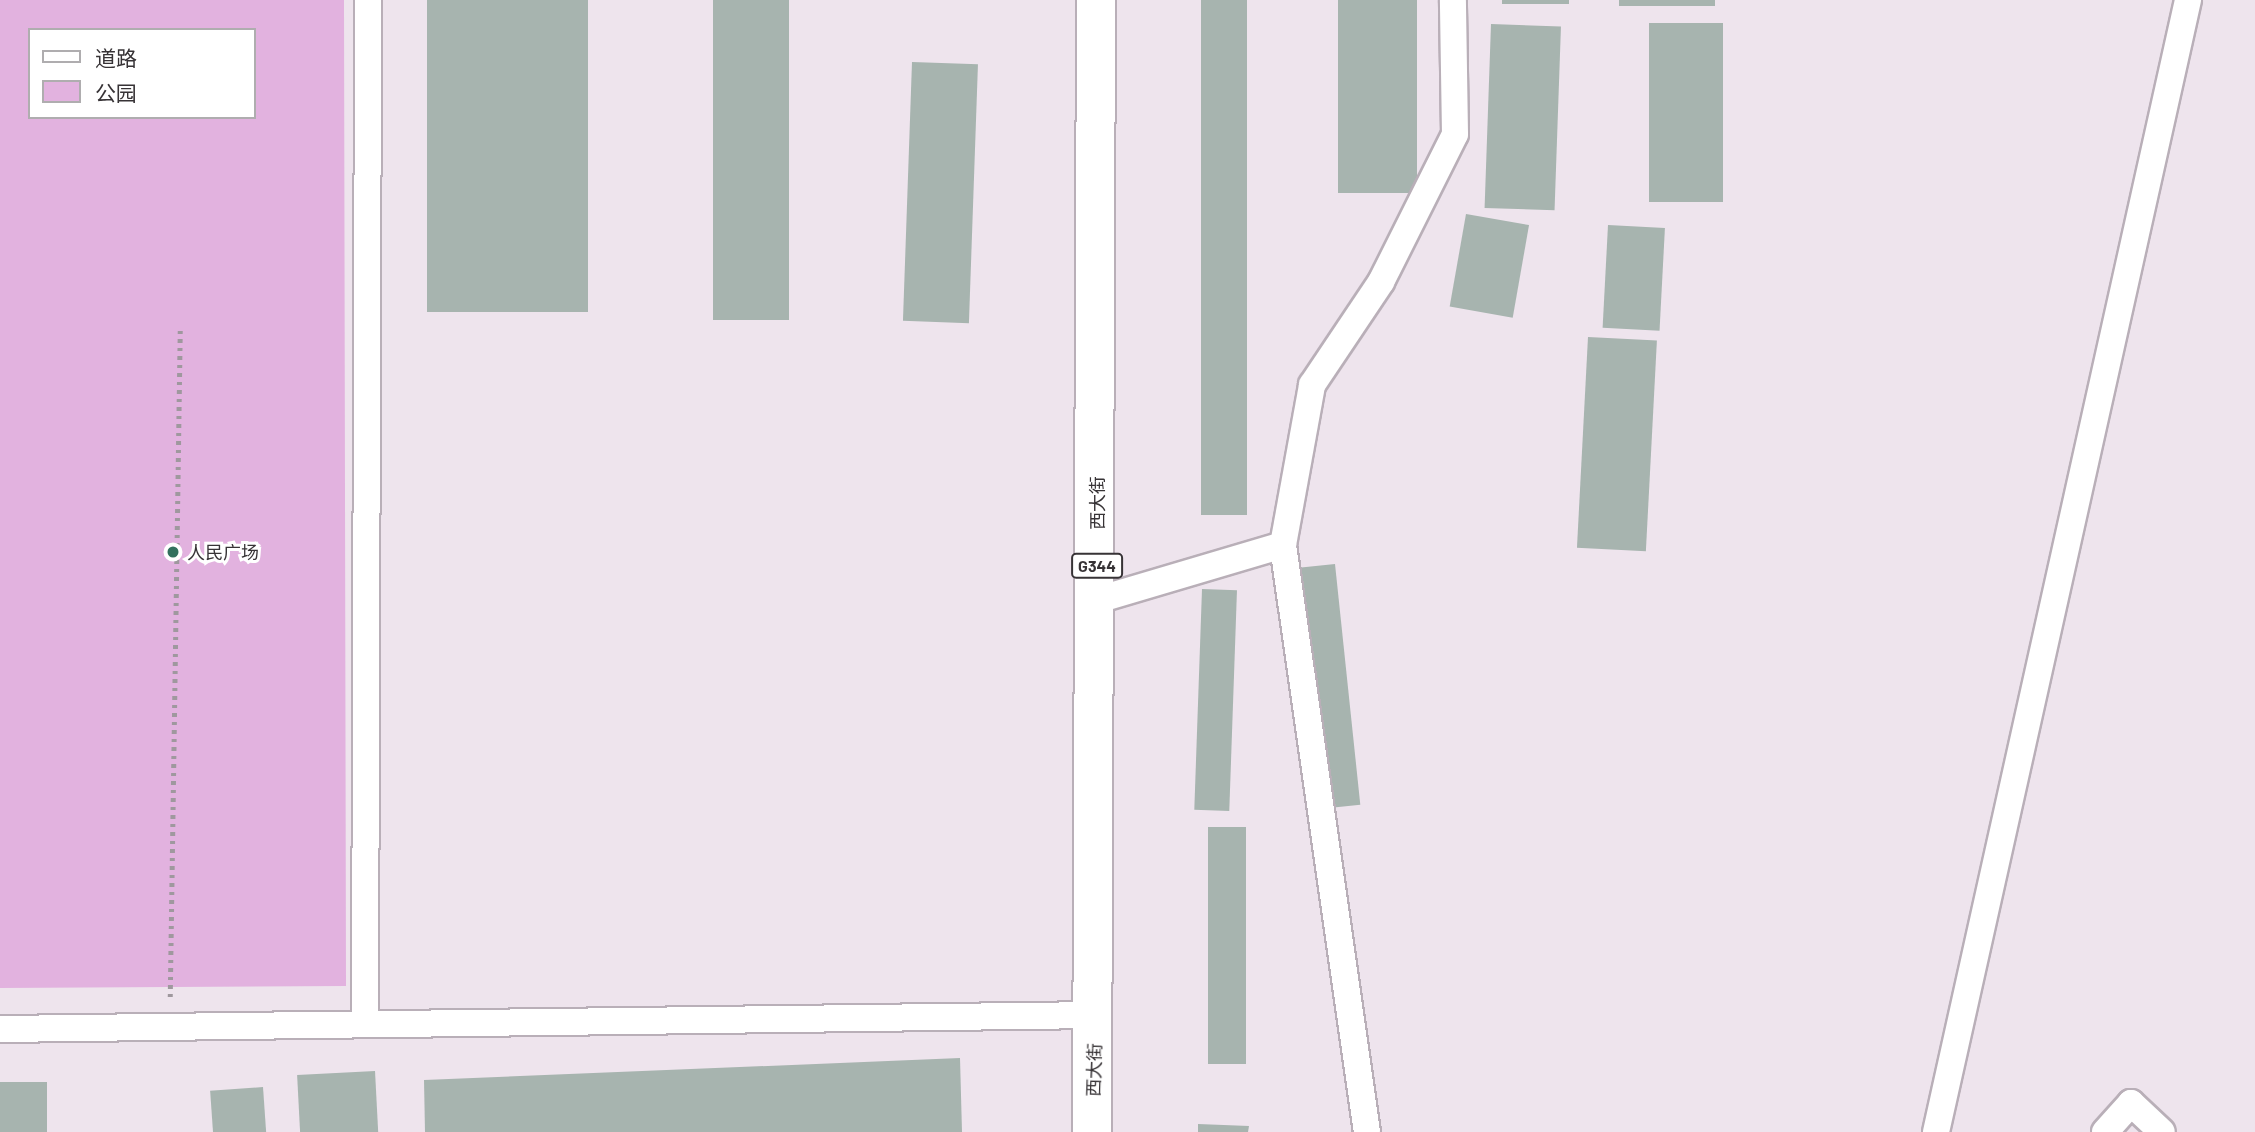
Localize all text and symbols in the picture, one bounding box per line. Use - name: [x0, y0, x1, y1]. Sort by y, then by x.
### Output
- legend: [28, 28, 256, 119]
- text: 道路: [95, 45, 137, 70]
- text: 公园: [95, 80, 137, 105]
- street label: 西大街: [1086, 476, 1108, 530]
- place label: 人民广场: [187, 541, 259, 563]
- marker: 人民广场: [165, 544, 181, 560]
- road number: G344: [1071, 554, 1123, 579]
- street label: 西大街: [1082, 1043, 1106, 1097]

